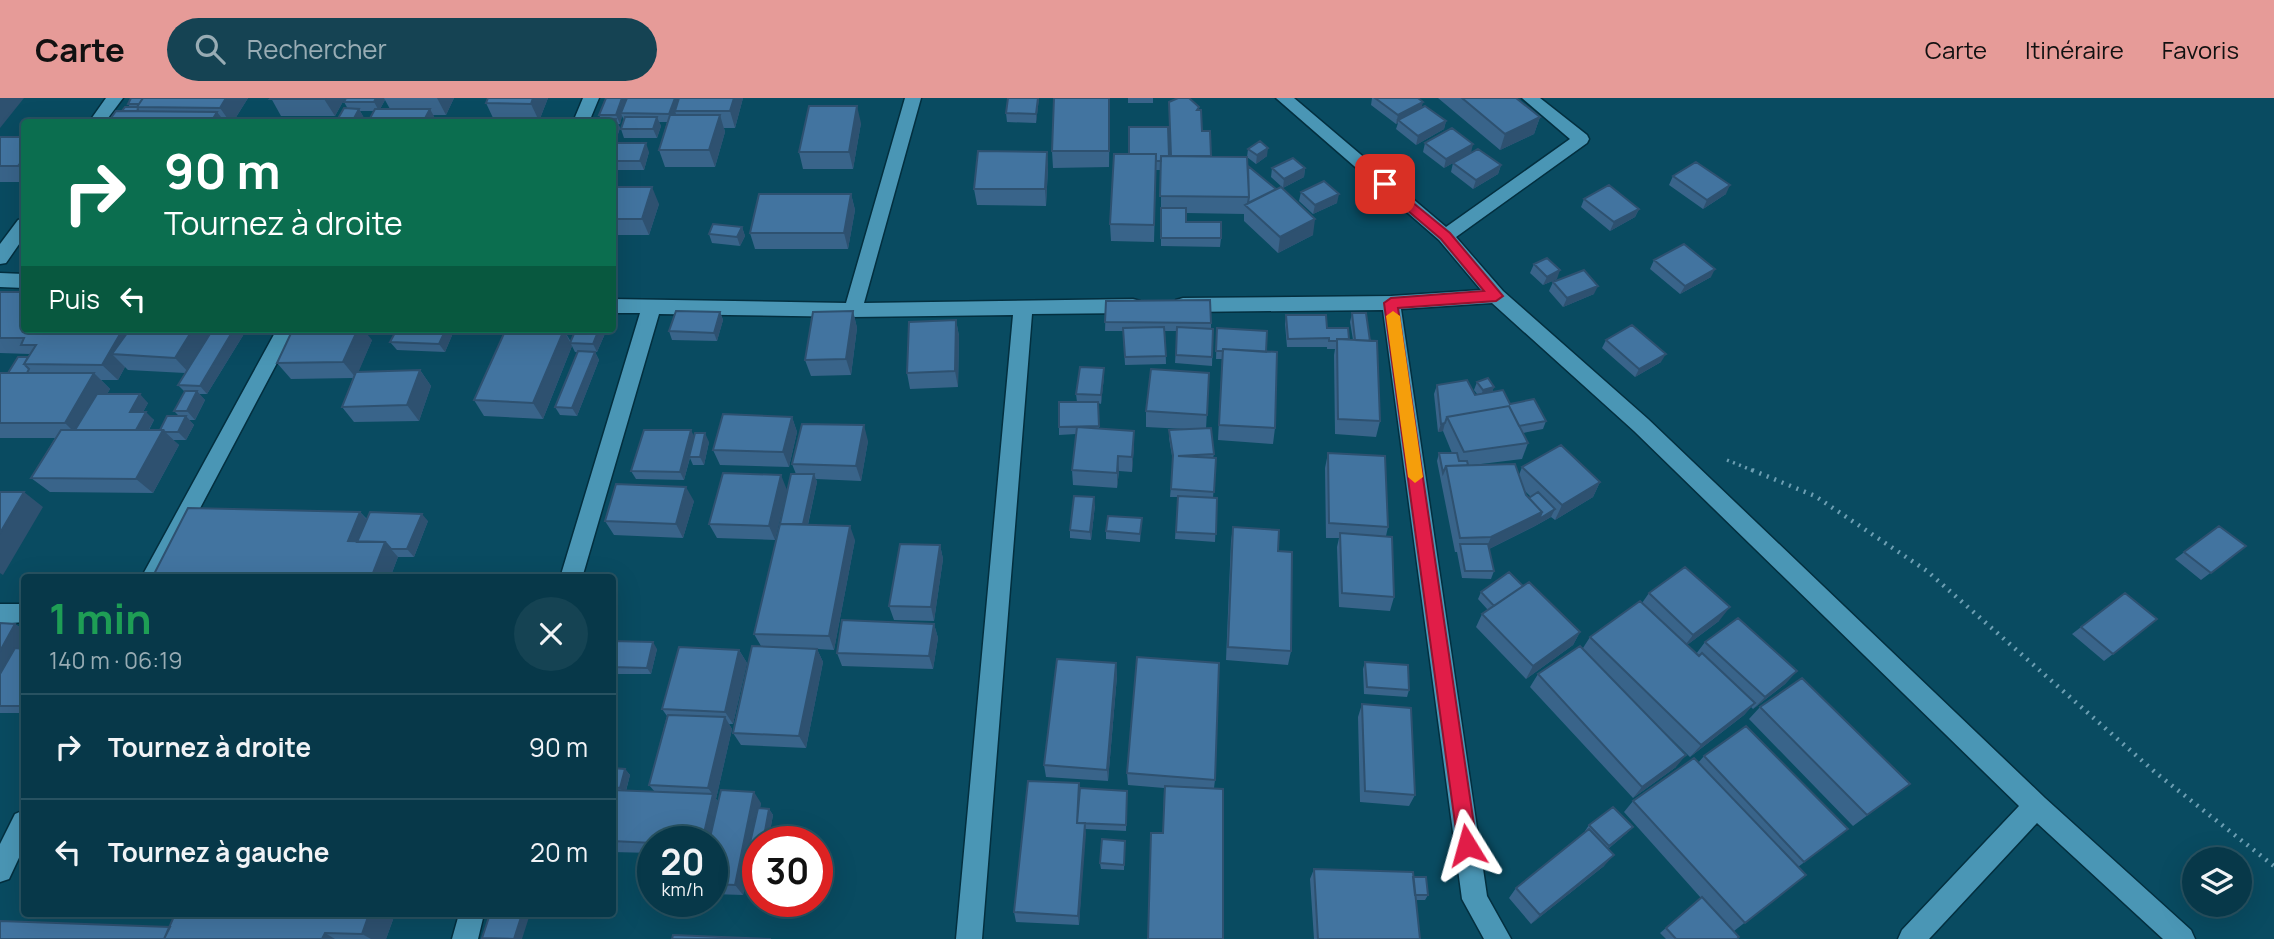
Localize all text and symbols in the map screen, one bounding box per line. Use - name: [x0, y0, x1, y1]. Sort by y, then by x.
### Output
- search box: [167, 18, 657, 81]
- text: Carte: [35, 27, 125, 72]
- icon: search: [191, 30, 229, 68]
- text: Rechercher: [247, 31, 387, 67]
- text: Carte: [1925, 33, 1987, 66]
- text: Itinéraire: [2025, 33, 2124, 66]
- text: Favoris: [2162, 33, 2239, 66]
- text: 90 m: [164, 137, 281, 204]
- icon: right: [49, 147, 140, 238]
- pin: [1355, 154, 1415, 214]
- icon: arrive: [1366, 165, 1404, 203]
- text: Tournez à droite: [164, 201, 403, 245]
- icon: left: [114, 280, 152, 318]
- text: Puis: [49, 281, 100, 317]
- text: 1 min: [49, 589, 152, 647]
- button: close: [514, 597, 588, 671]
- text: 140 m · 06:19: [49, 644, 183, 676]
- icon: right: [49, 728, 87, 766]
- text: Tournez à droite: [108, 729, 311, 765]
- text: 90 m: [529, 729, 588, 765]
- position arrow: [1430, 808, 1504, 882]
- speed limit sign: 30: [742, 826, 833, 917]
- icon: left: [49, 833, 87, 871]
- text: Tournez à gauche: [108, 834, 329, 870]
- text: 20 m: [530, 834, 588, 870]
- text: 20: [661, 838, 704, 886]
- map controls: [2182, 847, 2252, 917]
- button: layers: [2182, 847, 2252, 917]
- text: km/h: [662, 877, 703, 901]

